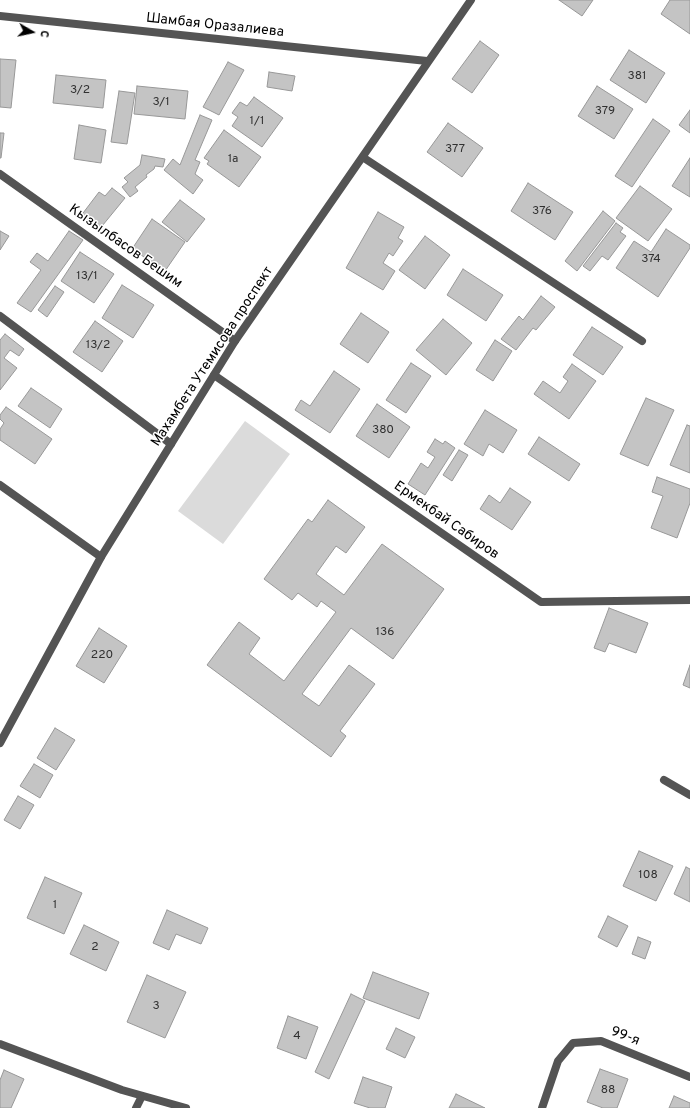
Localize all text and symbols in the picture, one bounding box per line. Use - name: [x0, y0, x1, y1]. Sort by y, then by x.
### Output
- street label: Шамбая Оразалиева: [145, 10, 285, 42]
- north arrow: [12, 12, 52, 52]
- text: С: [36, 29, 51, 38]
- house number: 381: [627, 70, 647, 84]
- house number: 3/2: [70, 84, 90, 98]
- house number: 3/1: [152, 96, 170, 110]
- house number: 379: [595, 105, 615, 119]
- house number: 1/1: [250, 115, 264, 129]
- house number: 377: [445, 143, 465, 157]
- house number: 1а: [228, 153, 238, 167]
- street label: Кызылбасов Бешим: [65, 201, 185, 293]
- house number: 376: [532, 205, 552, 219]
- house number: 374: [641, 253, 661, 267]
- street label: Махамбета Утемисова проспект: [148, 264, 278, 450]
- house number: 13/1: [76, 270, 98, 284]
- house number: 13/2: [86, 339, 110, 353]
- house number: 380: [372, 424, 394, 438]
- street label: Ермекбай Сабиров: [390, 478, 502, 564]
- house number: 136: [376, 626, 394, 640]
- house number: 220: [91, 649, 113, 663]
- house number: 108: [638, 869, 658, 883]
- house number: 1: [53, 899, 57, 913]
- house number: 2: [91, 941, 99, 955]
- house number: 3: [152, 1000, 160, 1014]
- street label: 99-я: [608, 1024, 642, 1050]
- house number: 4: [293, 1030, 301, 1044]
- house number: 88: [601, 1084, 615, 1098]

